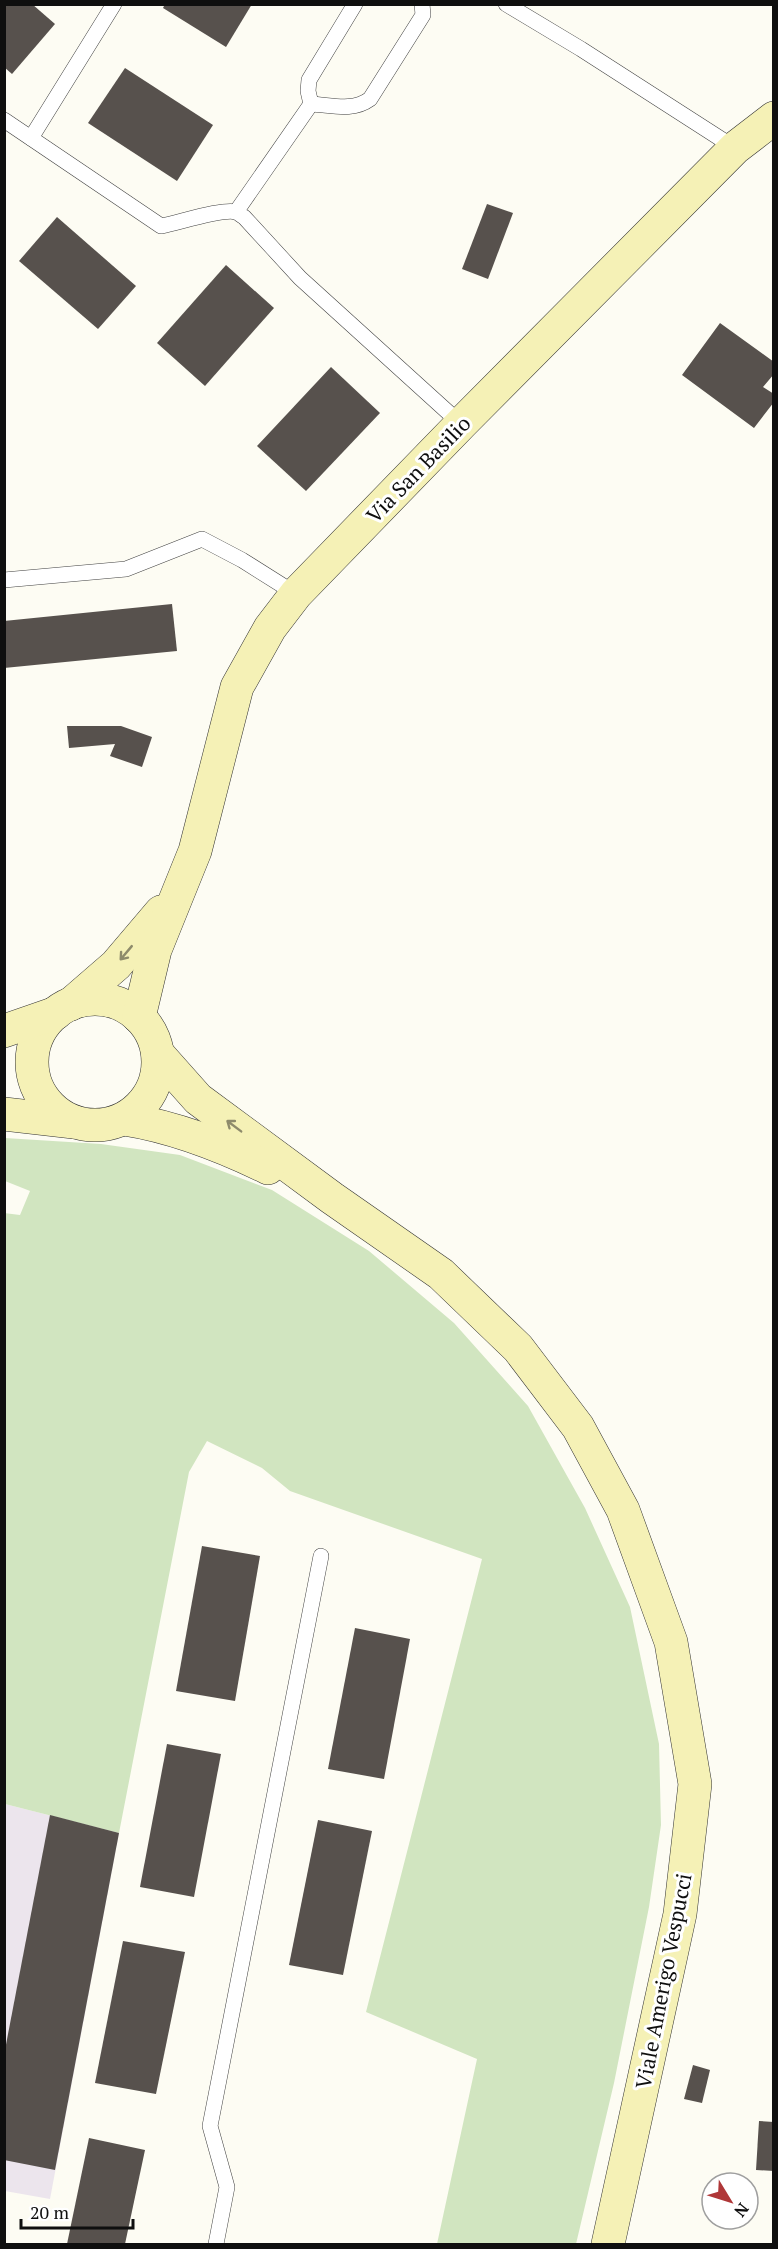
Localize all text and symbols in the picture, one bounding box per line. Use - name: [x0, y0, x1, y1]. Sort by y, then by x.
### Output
- street label: Via San Basilio: [360, 409, 476, 529]
- one-way arrow: [120, 945, 133, 961]
- one-way arrow: [227, 1119, 243, 1132]
- street label: Viale Amerigo Vespucci: [628, 1871, 698, 2091]
- north arrow: [700, 2171, 760, 2231]
- scale bar: [21, 2192, 134, 2230]
- text: N: [729, 2199, 754, 2222]
- text: 20 m: [30, 2200, 70, 2224]

